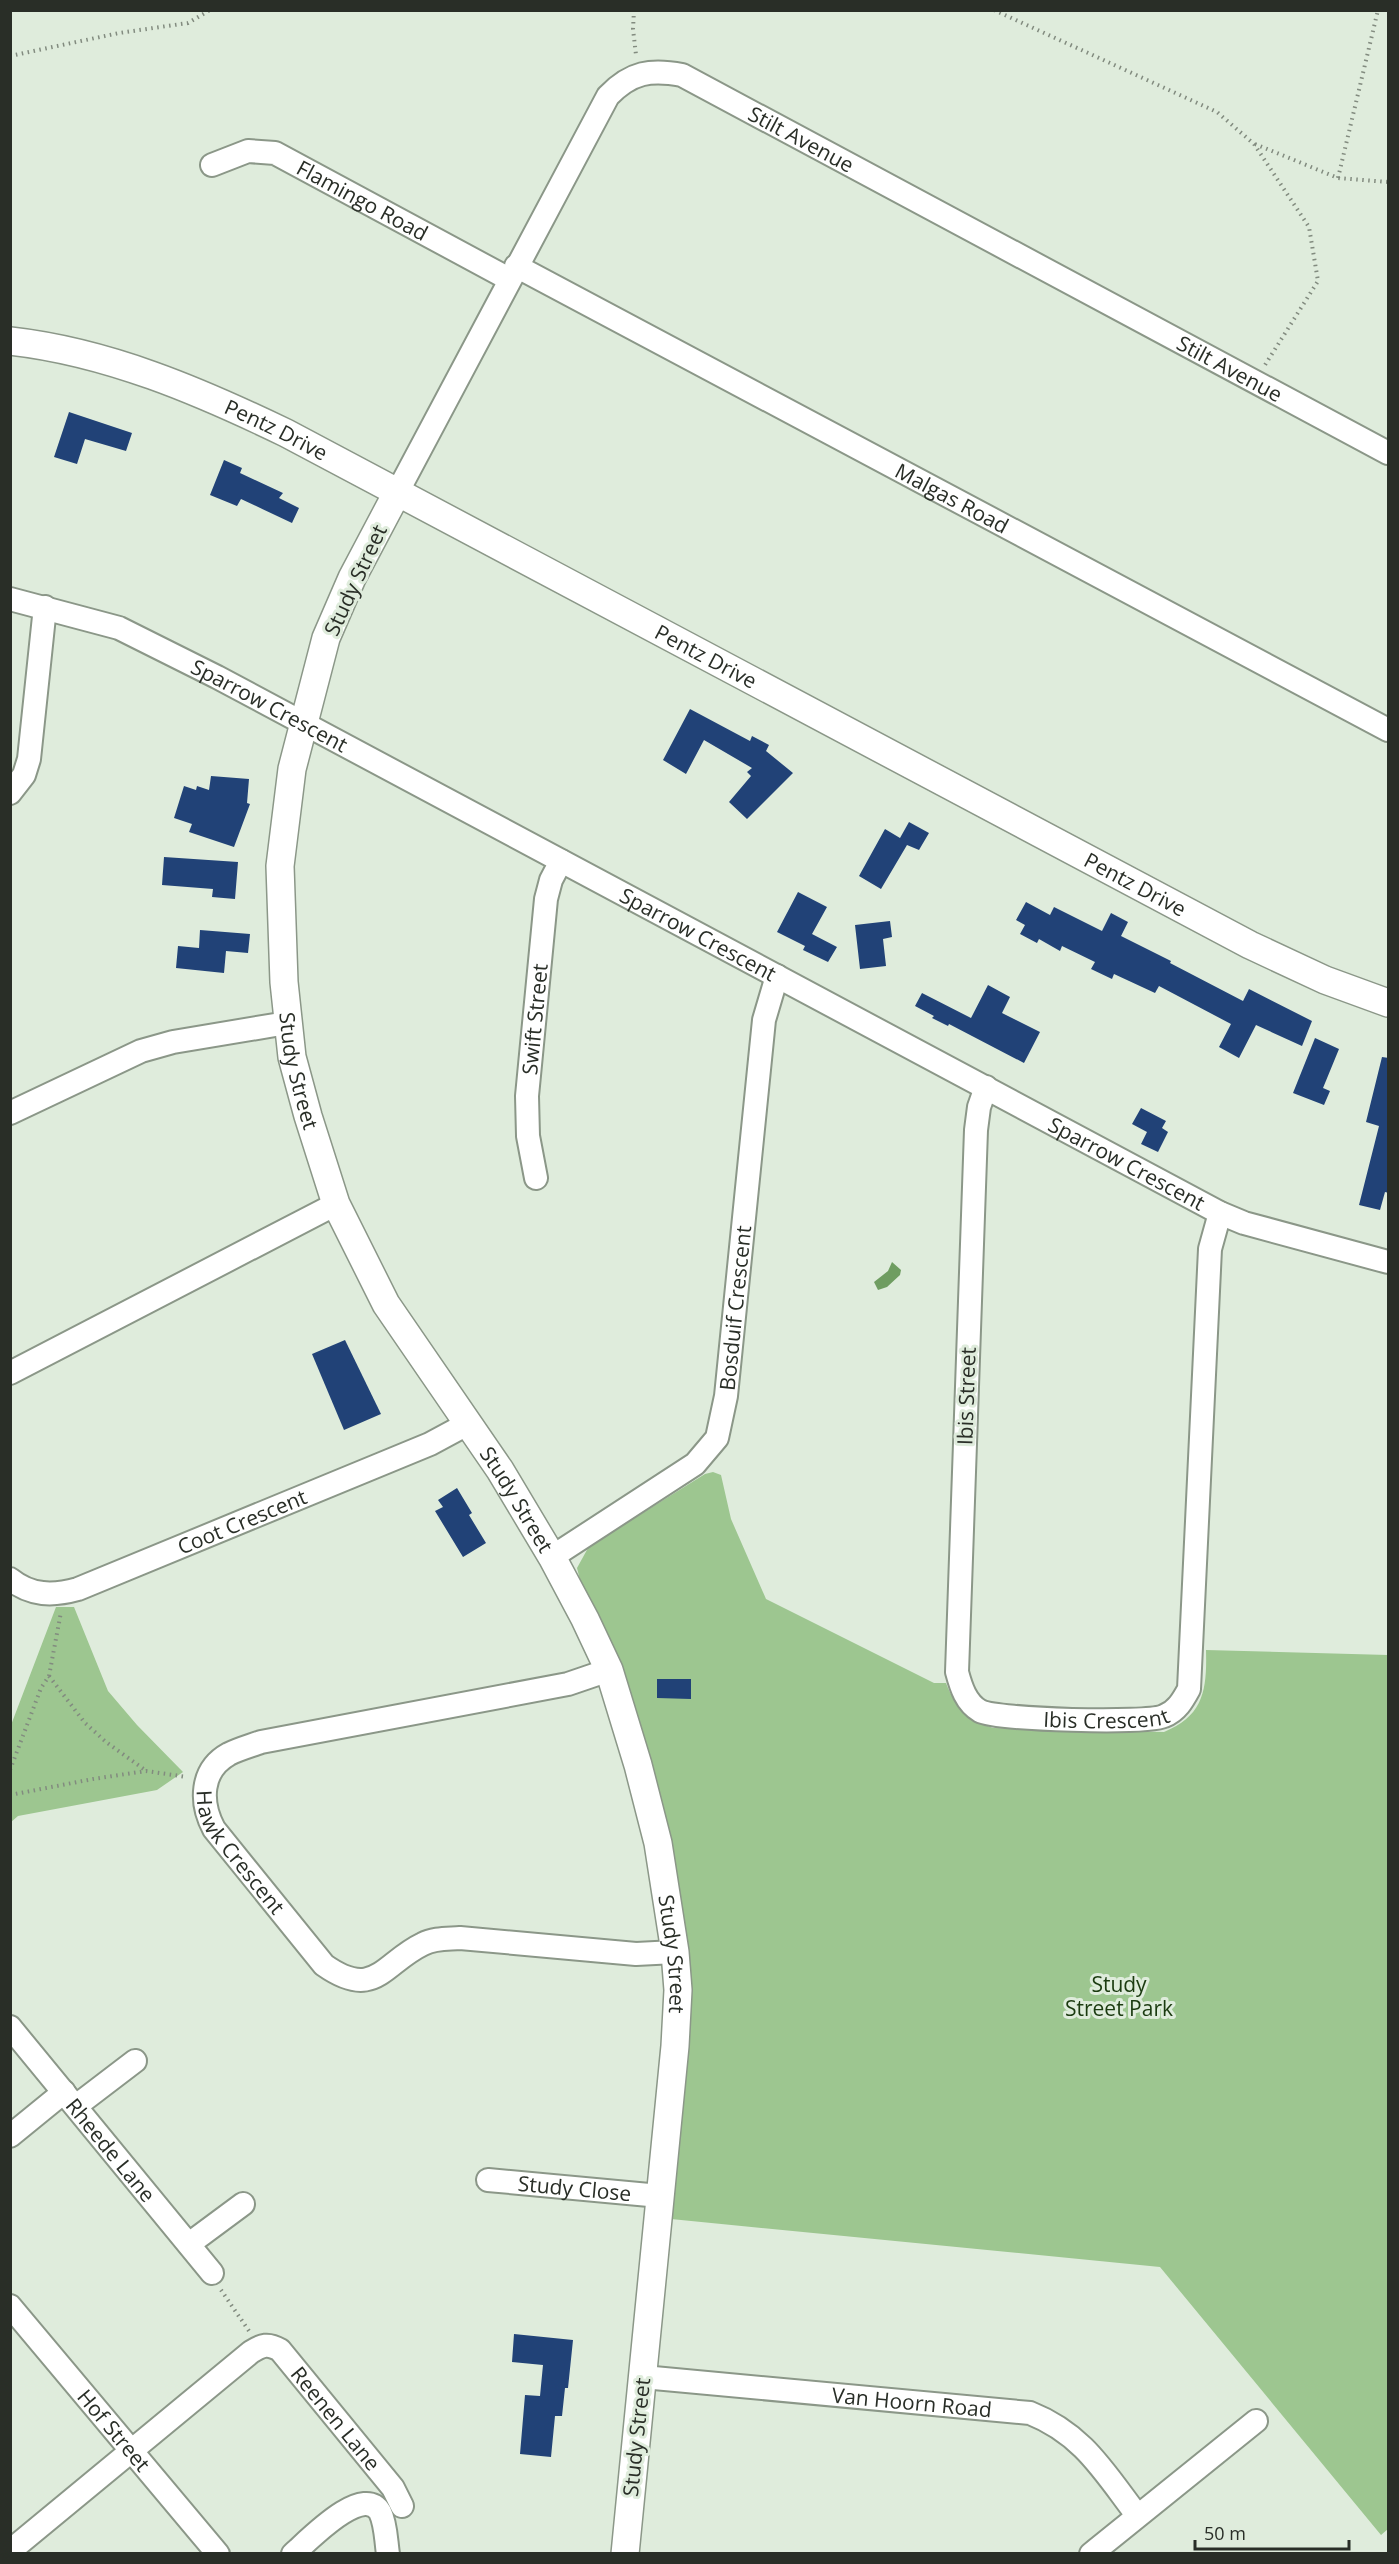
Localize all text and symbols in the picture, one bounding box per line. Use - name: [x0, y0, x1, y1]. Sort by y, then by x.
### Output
- street label: Stilt Avenue: [744, 99, 859, 179]
- street label: Flamingo Road: [292, 153, 433, 247]
- street label: Stilt Avenue: [1172, 329, 1288, 408]
- street label: Pentz Drive: [220, 392, 333, 467]
- street label: Malgas Road: [891, 456, 1014, 540]
- street label: Study Street: [317, 520, 393, 640]
- street label: Pentz Drive: [650, 618, 762, 695]
- street label: Sparrow Crescent: [186, 652, 353, 758]
- street label: Pentz Drive: [1079, 846, 1191, 923]
- street label: Sparrow Crescent: [615, 881, 781, 987]
- street label: Swift Street: [515, 962, 554, 1076]
- street label: Study Street: [273, 1011, 325, 1133]
- street label: Sparrow Crescent: [1044, 1110, 1210, 1216]
- street label: Bosduif Crescent: [713, 1224, 757, 1392]
- street label: Ibis Street: [950, 1346, 982, 1446]
- street label: Study Street: [474, 1441, 560, 1558]
- street label: Coot Crescent: [173, 1482, 311, 1561]
- street label: Ibis Crescent: [1043, 1701, 1173, 1734]
- street label: Hawk Crescent: [191, 1790, 291, 1920]
- street label: Study Street: [652, 1893, 692, 2014]
- park label: Study Street Park: [1065, 1970, 1173, 2022]
- street label: Rheede Lane: [60, 2092, 162, 2208]
- street label: Study Close: [517, 2169, 633, 2207]
- street label: Reenen Lane: [285, 2360, 387, 2476]
- street label: Study Street: [616, 2376, 656, 2498]
- street label: Van Hoorn Road: [831, 2381, 993, 2423]
- street label: Hof Street: [71, 2383, 157, 2477]
- scale bar: [1195, 2513, 1350, 2551]
- text: 50 m: [1204, 2521, 1246, 2545]

